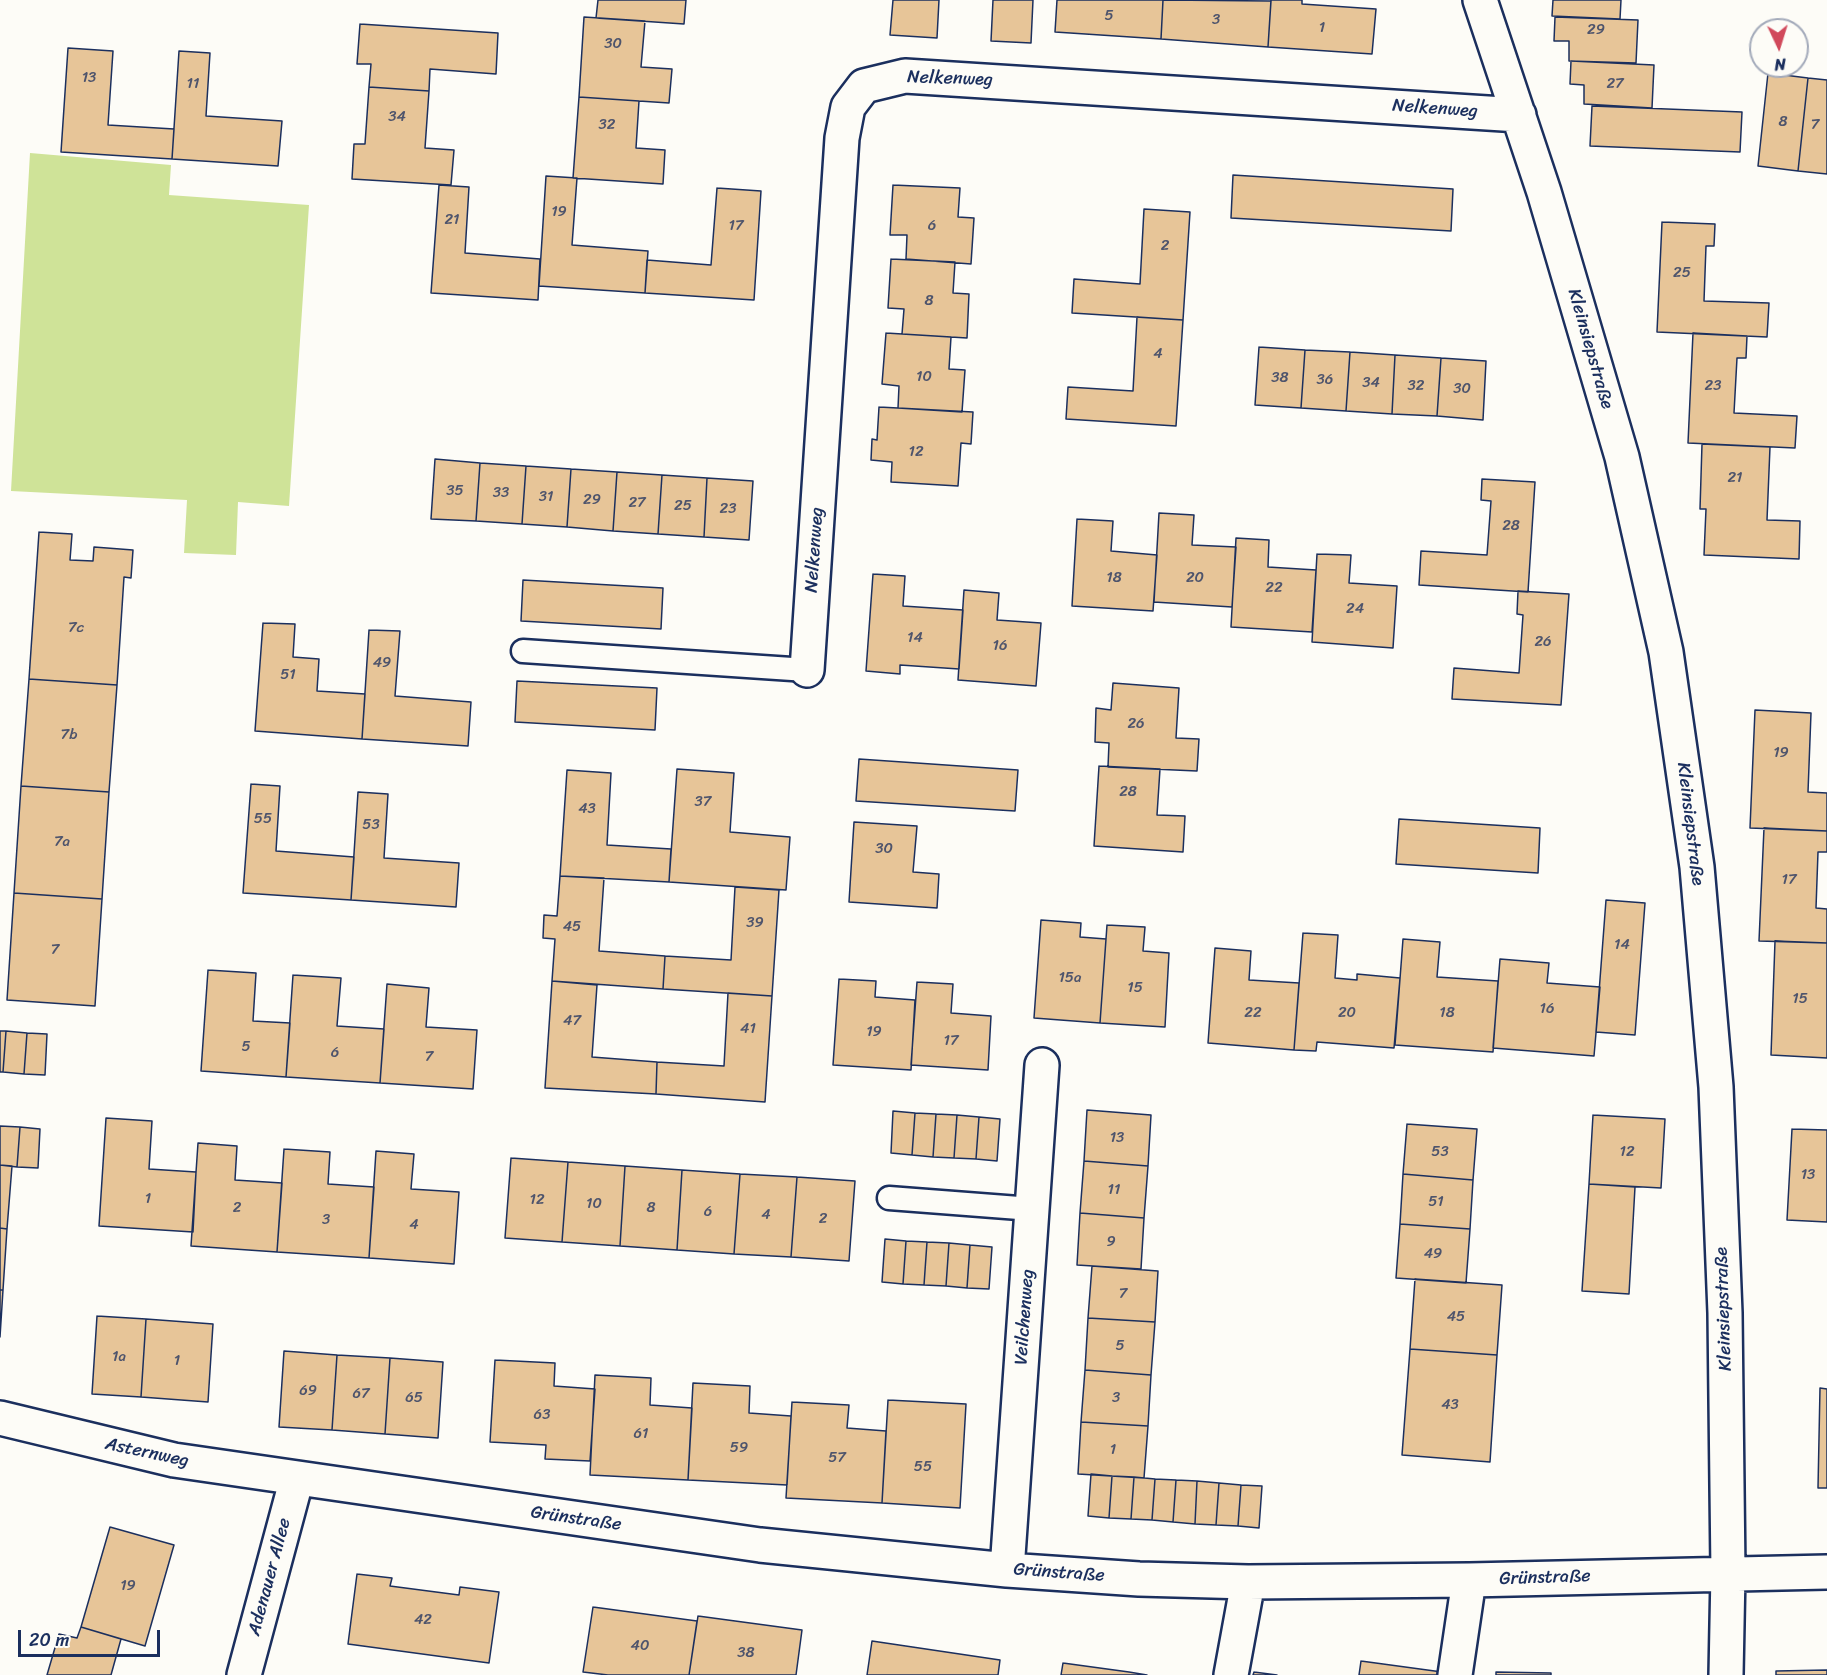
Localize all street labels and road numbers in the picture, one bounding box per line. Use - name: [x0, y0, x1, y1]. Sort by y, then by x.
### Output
- street label: Nelkenweg: [907, 67, 993, 91]
- street label: Nelkenweg: [1392, 95, 1478, 123]
- street label: Kleinsiepstraße: [1563, 286, 1617, 412]
- street label: Nelkenweg: [801, 507, 829, 593]
- street label: Kleinsiepstraße: [1672, 761, 1708, 887]
- street label: Kleinsiepstraße: [1711, 1247, 1737, 1371]
- street label: Veilchenweg: [1011, 1268, 1039, 1366]
- street label: Asternweg: [103, 1434, 191, 1472]
- street label: Grünstraße: [529, 1502, 623, 1536]
- street label: Adenauer Allee: [244, 1516, 296, 1638]
- street label: Grünstraße: [1013, 1559, 1105, 1587]
- street label: Grünstraße: [1499, 1566, 1591, 1590]

